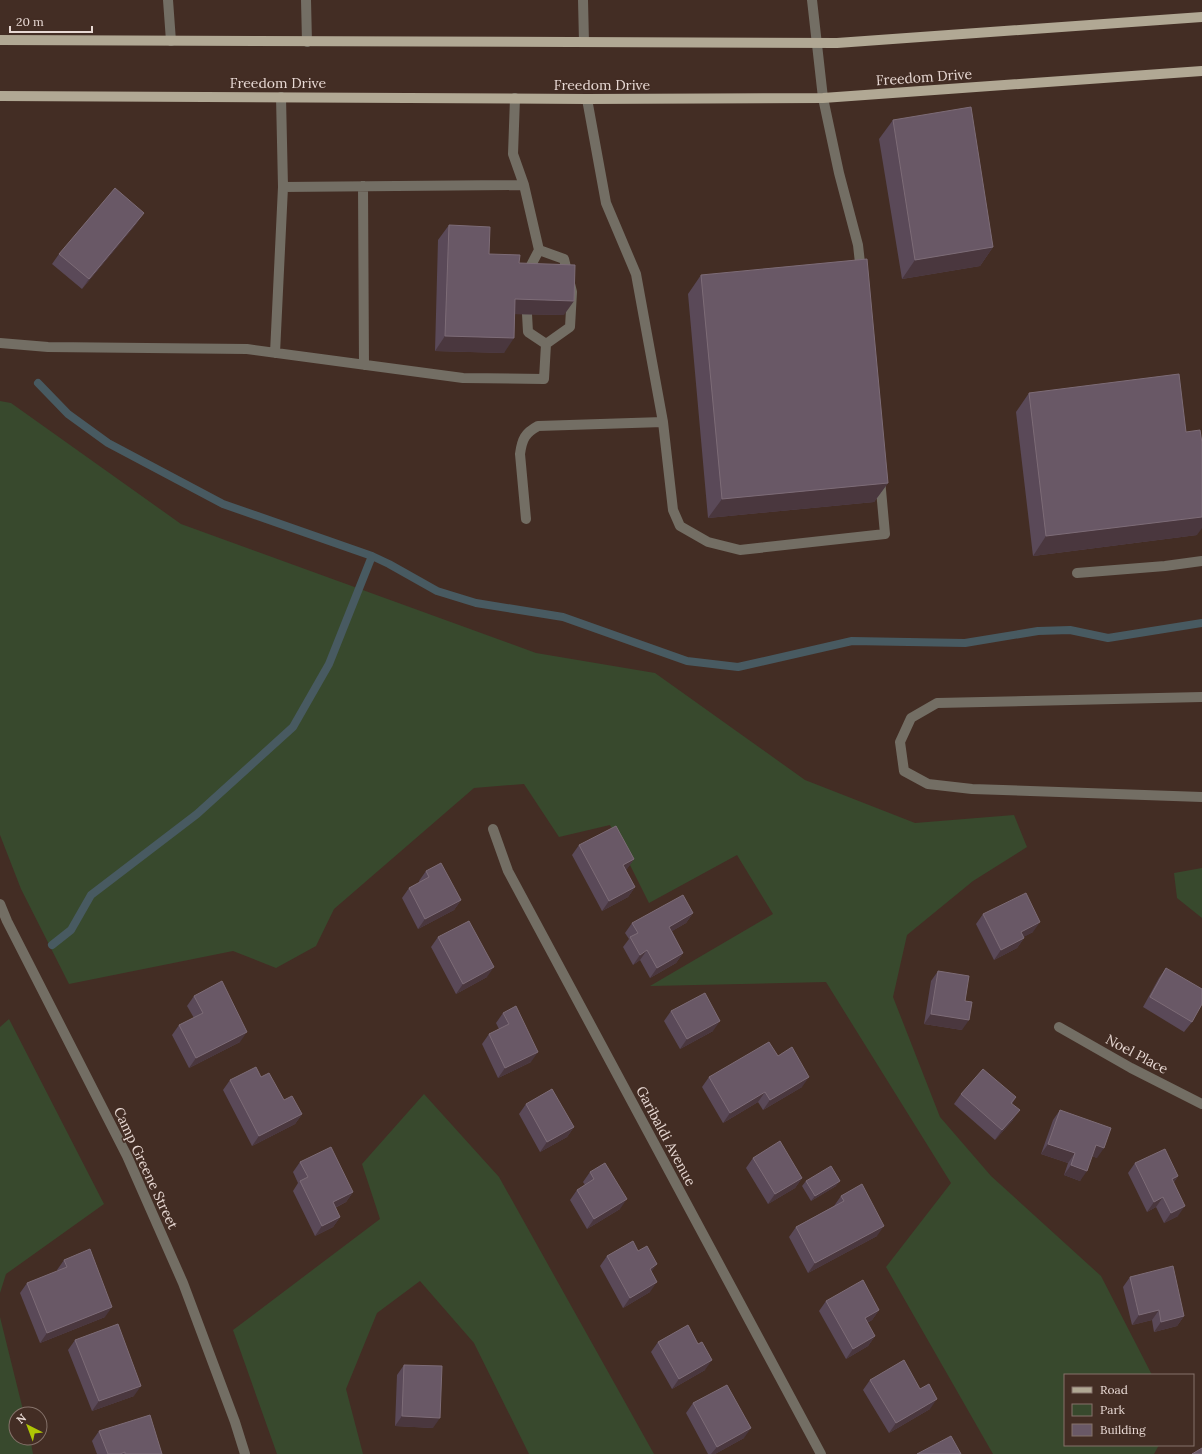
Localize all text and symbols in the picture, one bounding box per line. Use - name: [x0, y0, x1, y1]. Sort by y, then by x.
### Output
- scale bar: [10, 8, 92, 34]
- text: 20 m: [16, 14, 44, 29]
- street label: Freedom Drive: [875, 65, 973, 89]
- street label: Freedom Drive: [230, 74, 327, 92]
- street label: Freedom Drive: [554, 76, 651, 94]
- street label: Noel Place: [1103, 1030, 1172, 1078]
- street label: Garibaldi Avenue: [632, 1083, 700, 1189]
- street label: Camp Greene Street: [110, 1104, 182, 1232]
- legend: [1064, 1374, 1194, 1446]
- text: Road: [1100, 1382, 1128, 1397]
- text: Park: [1100, 1402, 1126, 1417]
- north arrow: [8, 1406, 48, 1446]
- text: N: [13, 1410, 30, 1427]
- text: Building: [1100, 1422, 1146, 1437]

